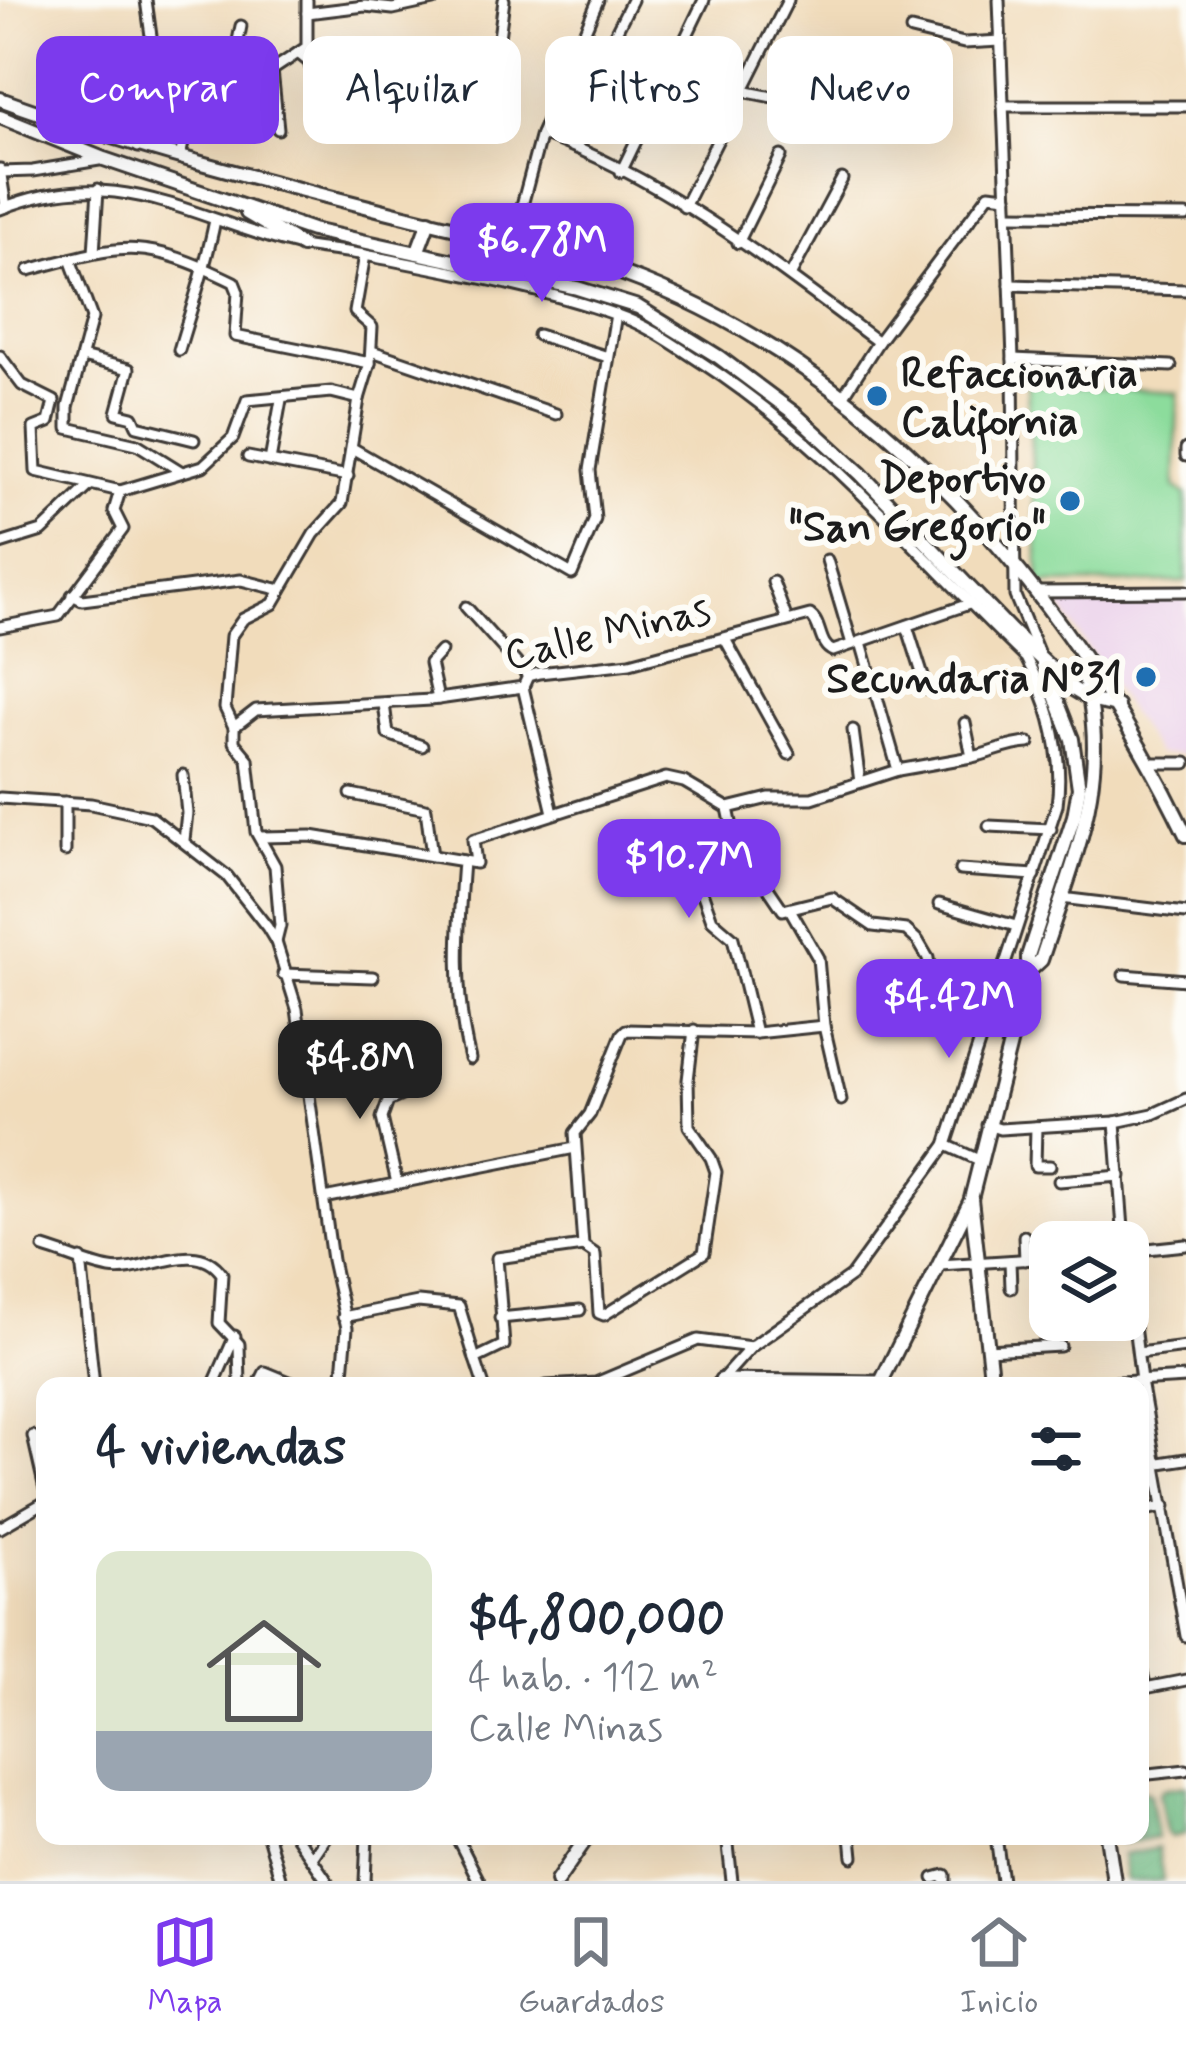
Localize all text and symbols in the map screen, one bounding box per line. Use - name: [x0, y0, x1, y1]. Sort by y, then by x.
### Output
- chip: Comprar: [36, 36, 279, 144]
- chip: Alquilar: [303, 36, 521, 144]
- chip: Filtros: [545, 36, 743, 144]
- chip: Nuevo: [767, 36, 953, 144]
- pin: $6.78M: [444, 203, 640, 305]
- text: $6.78M: [477, 216, 607, 267]
- place label: Refaccionaria California: [901, 348, 1138, 455]
- marker: Refaccionaria California: [864, 383, 890, 409]
- place label: Deportivo "San Gregorio": [789, 453, 1046, 561]
- marker: Deportivo "San Gregorio": [1057, 488, 1083, 514]
- street label: Calle Minas: [499, 584, 716, 685]
- place label: Secundaria Nº31: [826, 653, 1122, 708]
- marker: Secundaria Nº31: [1133, 664, 1159, 690]
- pin: $10.7M: [591, 819, 787, 921]
- text: $10.7M: [625, 832, 753, 883]
- pin: $4.42M: [851, 959, 1047, 1061]
- text: $4.42M: [883, 972, 1015, 1023]
- pin: $4.8M: [276, 1020, 444, 1122]
- text: $4.8M: [305, 1033, 415, 1084]
- map controls: [1029, 1221, 1149, 1341]
- button: layers: [1029, 1221, 1149, 1341]
- text: 4 viviendas: [96, 1416, 346, 1482]
- icon: filters: [1023, 1416, 1089, 1482]
- text: $4,800,000: [468, 1587, 725, 1653]
- icon: home: [192, 1599, 336, 1743]
- text: 4 hab. · 112 m²: [468, 1653, 718, 1704]
- text: Calle Minas: [468, 1704, 663, 1755]
- tab: Mapa: [148, 1909, 223, 2025]
- tab: Guardados: [518, 1909, 665, 2025]
- tab: Inicio: [960, 1909, 1038, 2025]

